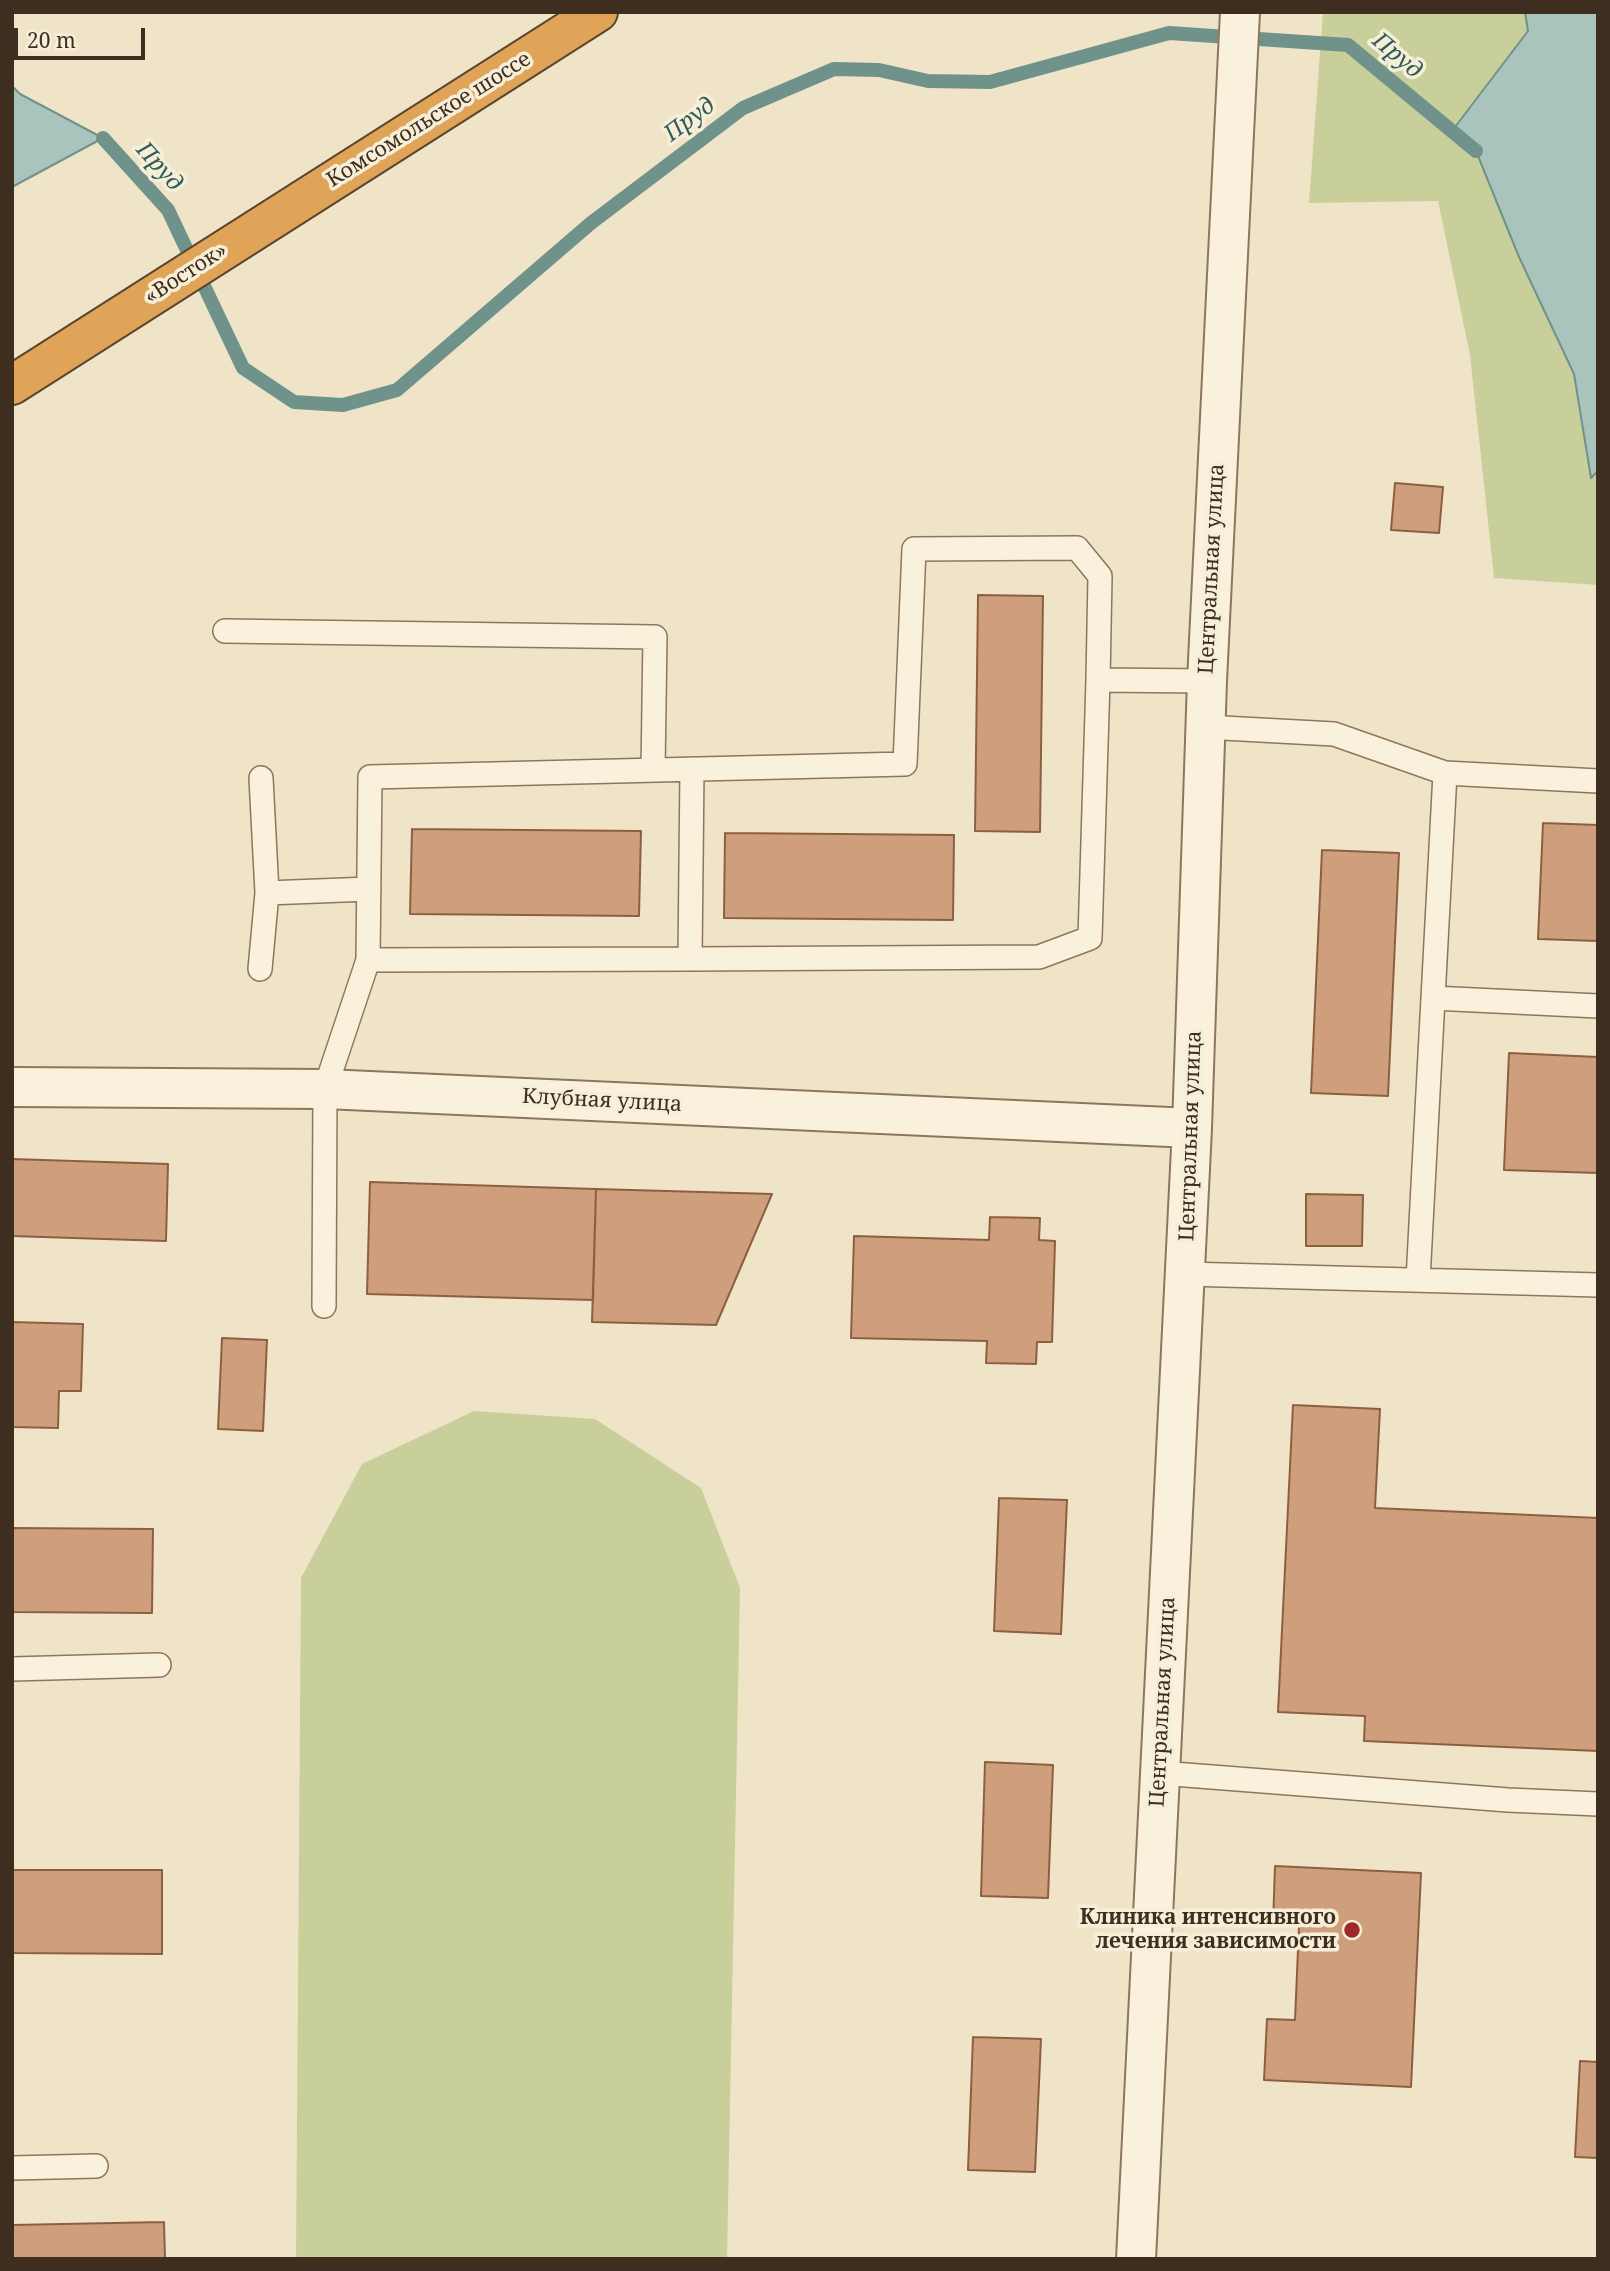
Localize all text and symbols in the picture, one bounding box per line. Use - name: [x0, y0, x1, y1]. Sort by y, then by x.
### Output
- scale bar: [18, 14, 149, 58]
- text: 20 m: [27, 26, 76, 54]
- water label: Пруд: [1366, 27, 1428, 85]
- street label: Комсомольское шоссе: [322, 47, 536, 193]
- water label: Пруд: [659, 92, 721, 148]
- water label: Пруд: [130, 137, 188, 197]
- street label: «Восток»: [140, 238, 232, 310]
- street label: Центральная улица: [1194, 463, 1230, 675]
- street label: Центральная улица: [1175, 1030, 1207, 1242]
- street label: Клубная улица: [521, 1084, 683, 1118]
- street label: Центральная улица: [1145, 1596, 1181, 1808]
- place label: Клиника интенсивного лечения зависимости: [1080, 1905, 1336, 1955]
- marker: Клиника интенсивного лечения зависимости: [1342, 1920, 1362, 1940]

